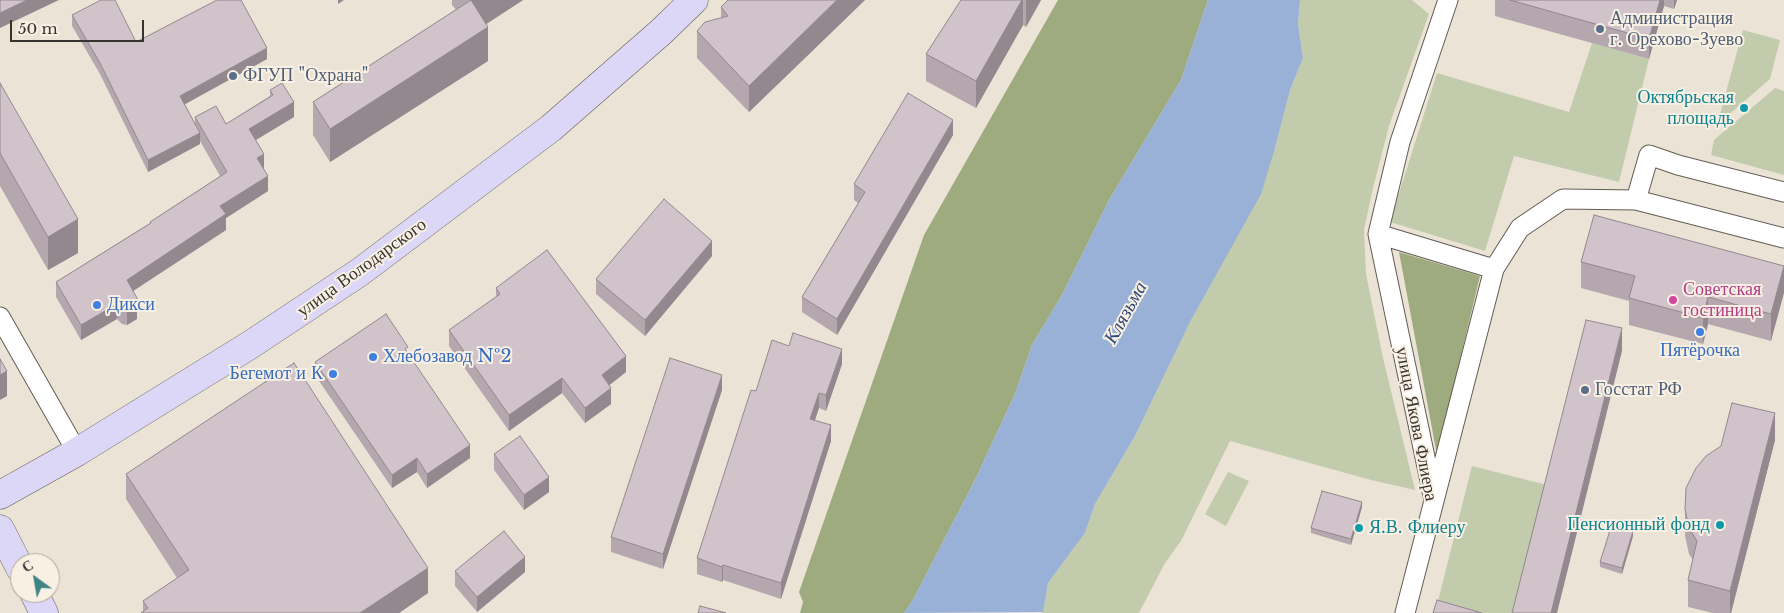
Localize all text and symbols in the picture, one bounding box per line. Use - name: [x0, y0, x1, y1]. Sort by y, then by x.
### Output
- place label: Администрация г. Орехово-Зуево: [1610, 8, 1743, 50]
- scale bar: [12, 10, 146, 42]
- text: 50 m: [18, 19, 58, 38]
- marker: Администрация г. Орехово-Зуево: [1594, 23, 1606, 35]
- place label: ФГУП "Охрана": [243, 65, 368, 87]
- marker: ФГУП "Охрана": [227, 70, 239, 82]
- place label: Октябрьская площадь: [1637, 87, 1734, 130]
- marker: Октябрьская площадь: [1738, 102, 1750, 114]
- street label: улица Володарского: [293, 214, 431, 322]
- water label: Клязьма: [1100, 278, 1152, 348]
- place label: Советская гостиница: [1683, 279, 1762, 322]
- place label: Дикси: [107, 294, 155, 316]
- marker: Советская гостиница: [1667, 294, 1679, 306]
- marker: Дикси: [91, 299, 103, 311]
- marker: Пятёрочка: [1694, 326, 1706, 338]
- place label: Пятёрочка: [1660, 340, 1740, 362]
- street label: улица Якова Флиера: [1390, 345, 1442, 503]
- place label: Хлебозавод №2: [383, 346, 512, 368]
- marker: Хлебозавод №2: [367, 351, 379, 363]
- place label: Бегемот и К: [230, 363, 323, 385]
- marker: Бегемот и К: [327, 368, 339, 380]
- place label: Госстат РФ: [1595, 379, 1682, 401]
- marker: Госстат РФ: [1579, 384, 1591, 396]
- place label: Пенсионный фонд: [1567, 514, 1710, 536]
- place label: Я.В. Флиеру: [1369, 517, 1465, 539]
- marker: Пенсионный фонд: [1714, 519, 1726, 531]
- marker: Я.В. Флиеру: [1353, 522, 1365, 534]
- north arrow: [10, 553, 60, 603]
- text: С: [19, 556, 37, 576]

